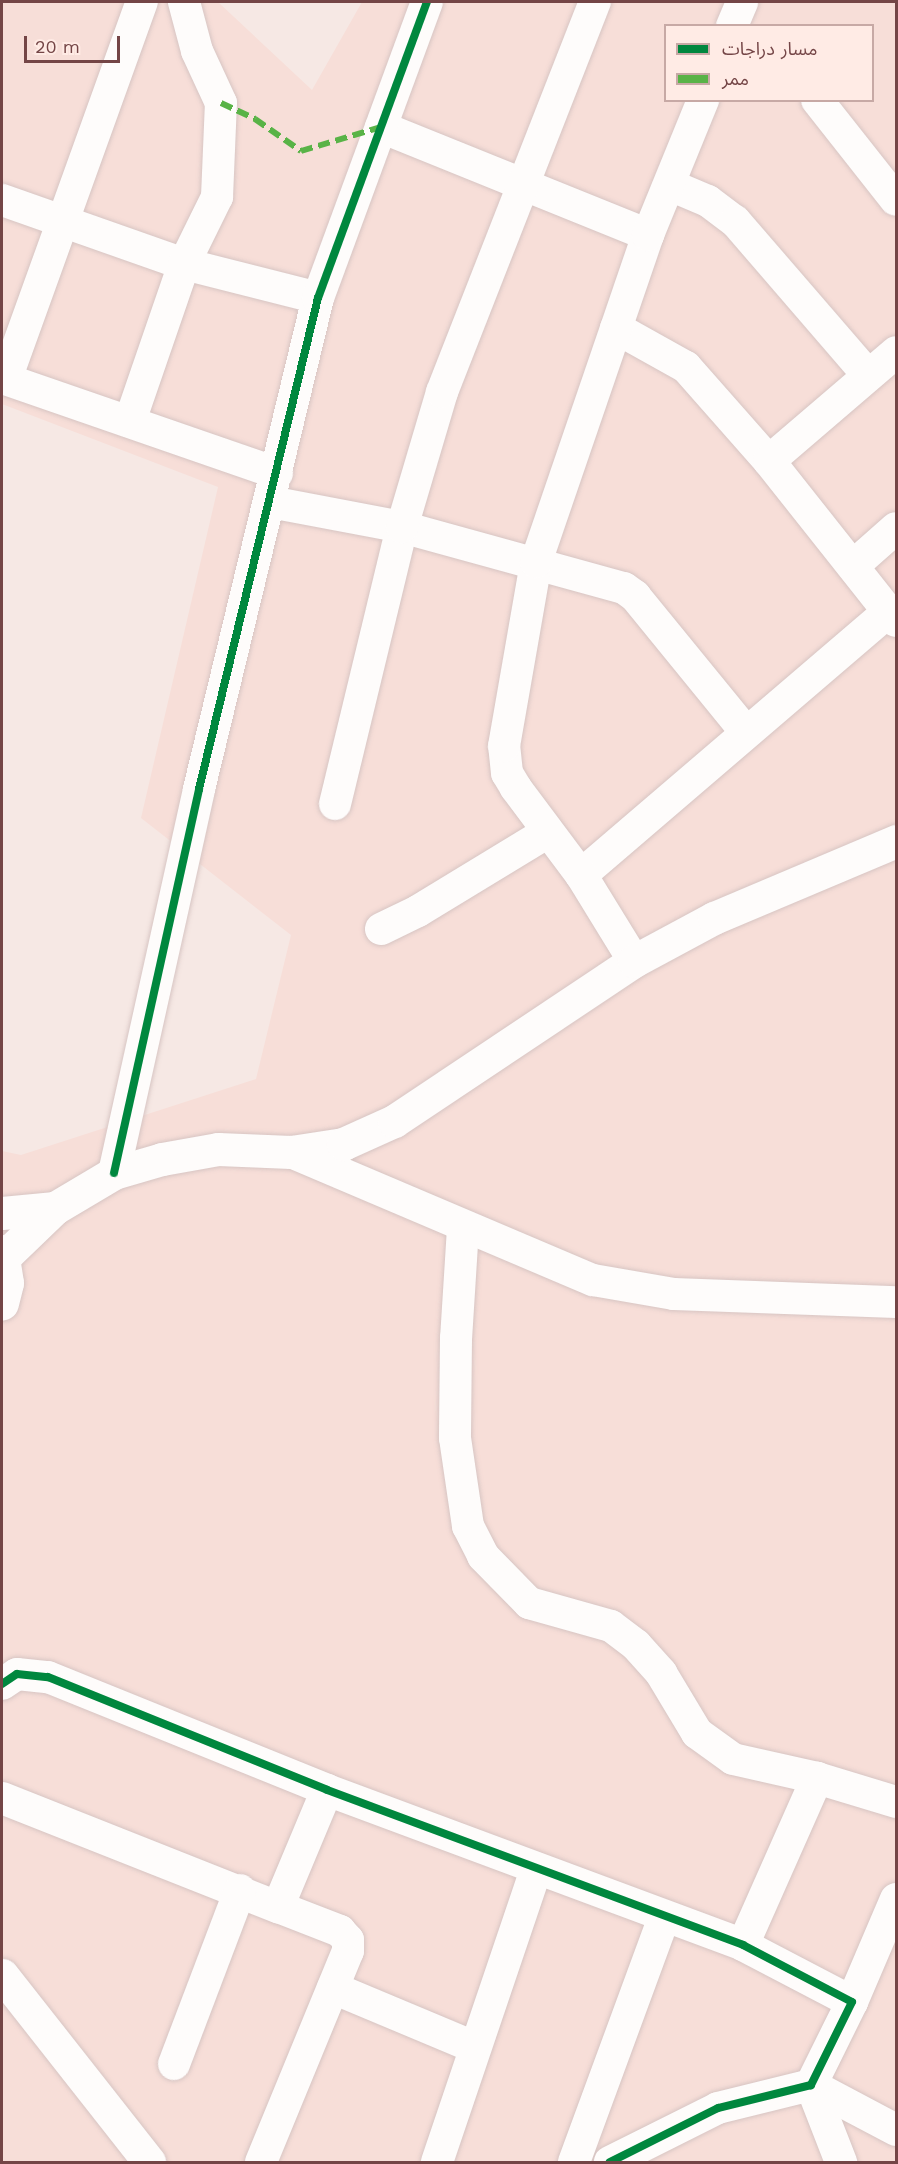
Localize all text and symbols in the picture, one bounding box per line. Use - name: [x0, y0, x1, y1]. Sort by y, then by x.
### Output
- scale bar: [27, 24, 123, 62]
- legend: [664, 24, 874, 102]
- text: 20 m: [35, 36, 80, 57]
- text: مسار دراجات: [722, 38, 817, 59]
- text: ممر: [722, 68, 749, 89]

